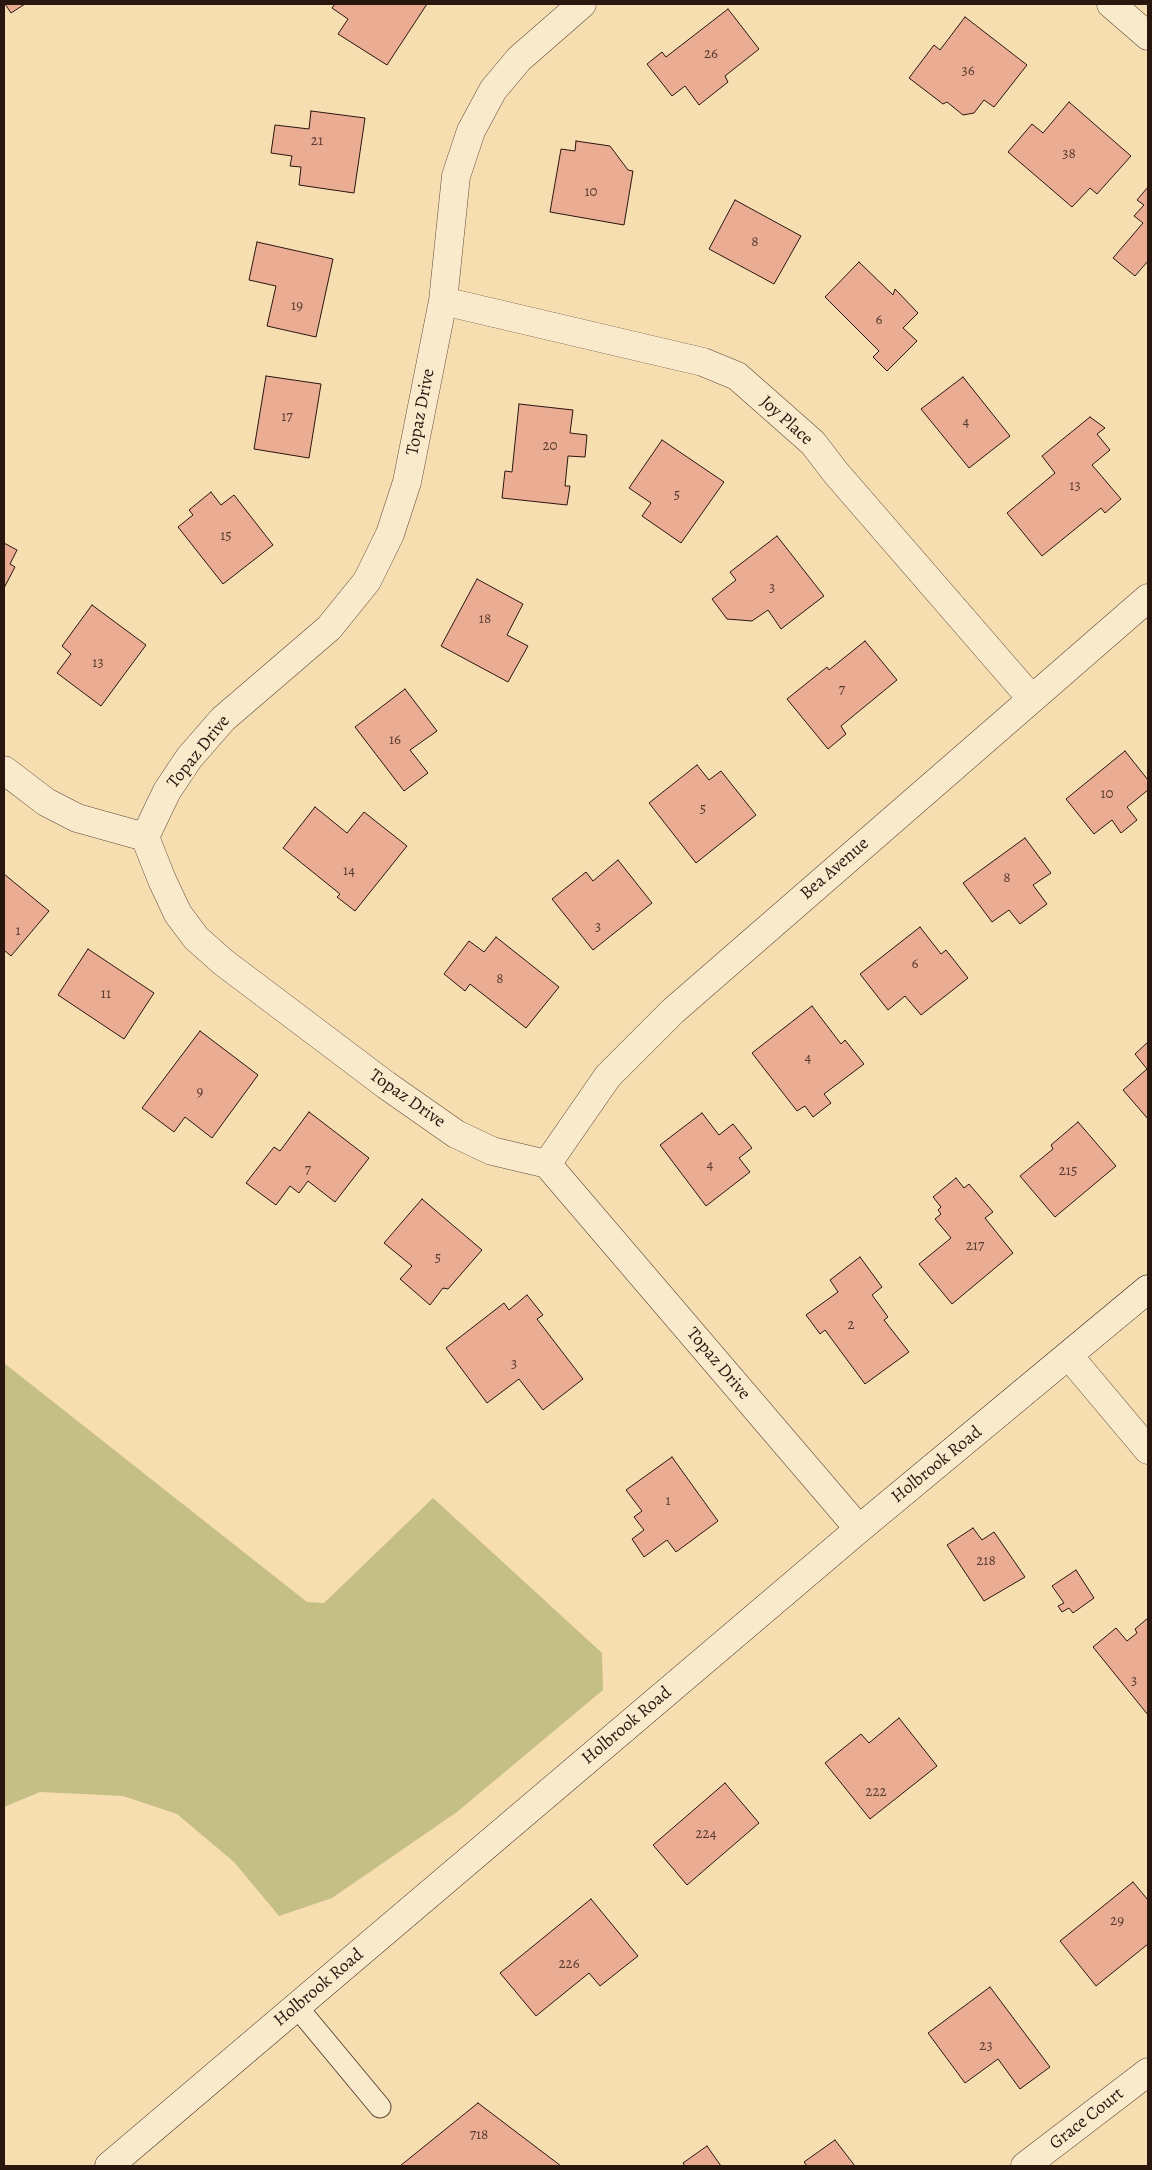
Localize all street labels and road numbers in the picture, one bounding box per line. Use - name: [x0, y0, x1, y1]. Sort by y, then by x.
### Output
- street label: Topaz Drive: [402, 367, 440, 457]
- street label: Joy Place: [755, 392, 817, 450]
- street label: Topaz Drive: [163, 711, 235, 793]
- street label: Bea Avenue: [796, 833, 874, 905]
- street label: Topaz Drive: [365, 1065, 449, 1133]
- street label: Topaz Drive: [681, 1323, 755, 1405]
- street label: Holbrook Road: [887, 1422, 987, 1508]
- street label: Holbrook Road: [578, 1682, 676, 1770]
- street label: Holbrook Road: [270, 1944, 368, 2032]
- street label: Grace Court: [1046, 2083, 1128, 2155]

